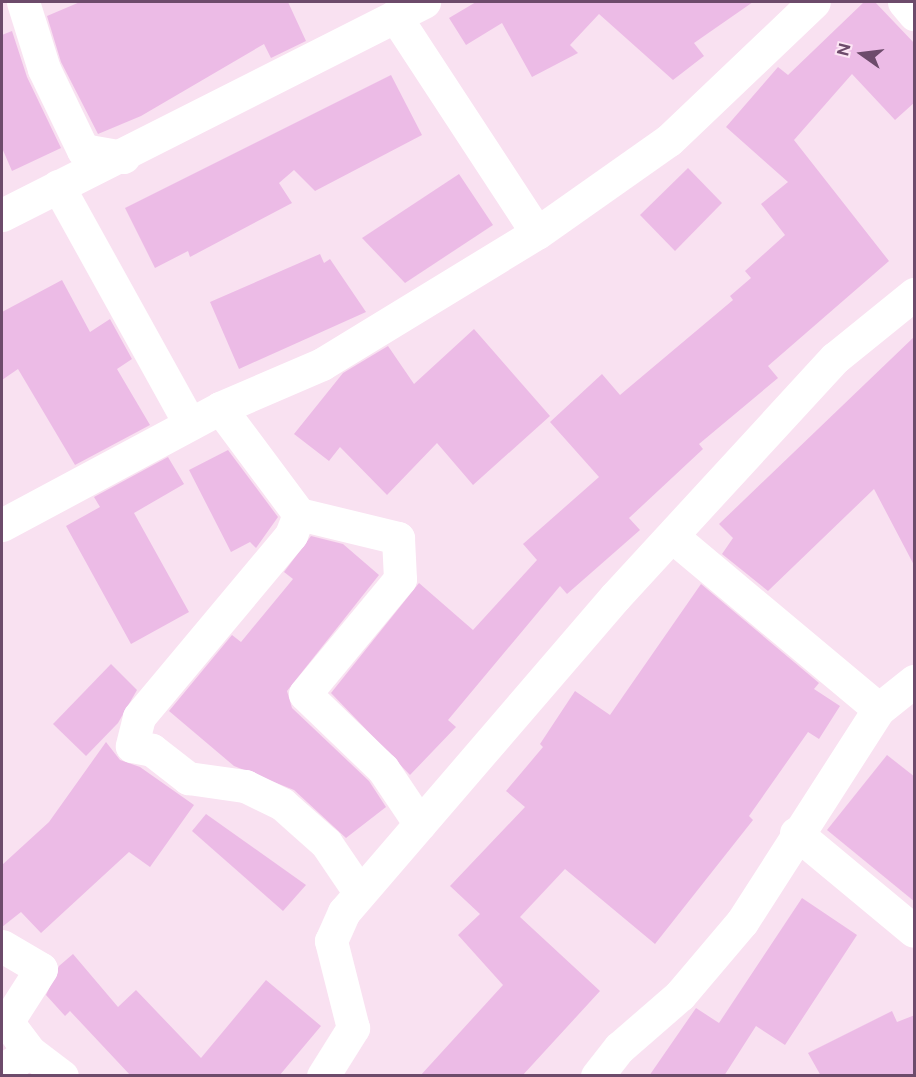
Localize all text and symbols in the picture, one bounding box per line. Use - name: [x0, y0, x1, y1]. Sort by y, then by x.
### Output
- north arrow: [832, 24, 892, 84]
- text: N: [833, 41, 855, 58]

